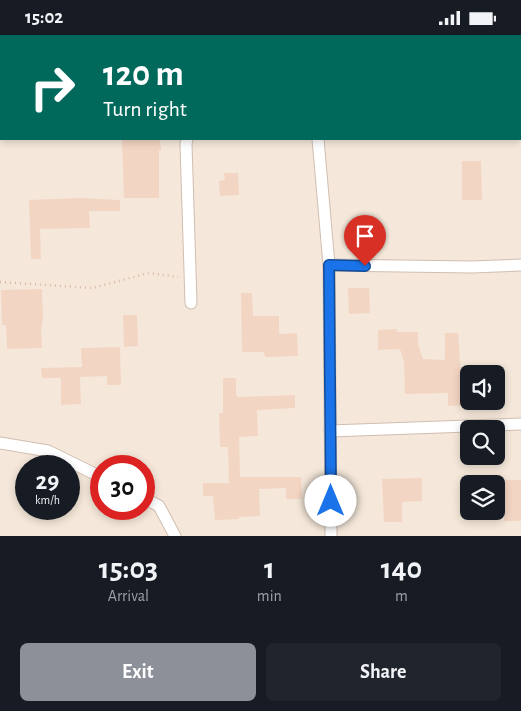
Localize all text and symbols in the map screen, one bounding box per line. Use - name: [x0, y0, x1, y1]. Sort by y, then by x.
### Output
- text: 15:02: [25, 8, 63, 27]
- icon: right: [20, 55, 85, 120]
- text: 120 m: [103, 57, 184, 92]
- text: Turn right: [103, 98, 187, 120]
- pin: [344, 215, 386, 266]
- icon: arrive: [351, 222, 379, 250]
- map controls: [460, 365, 505, 520]
- button: sound: [460, 365, 505, 410]
- button: search: [460, 420, 505, 465]
- speed limit sign: 30: [90, 455, 155, 520]
- text: 29: [36, 469, 59, 494]
- position arrow: [304, 474, 356, 526]
- button: layers: [460, 475, 505, 520]
- text: km/h: [35, 494, 60, 506]
- text: 15:03: [99, 554, 158, 584]
- text: 1: [264, 554, 275, 584]
- text: 140: [381, 554, 422, 584]
- text: Arrival: [108, 588, 149, 604]
- text: min: [257, 588, 282, 604]
- text: m: [395, 588, 408, 604]
- button: Exit: [20, 643, 256, 701]
- button: Share: [266, 643, 501, 701]

